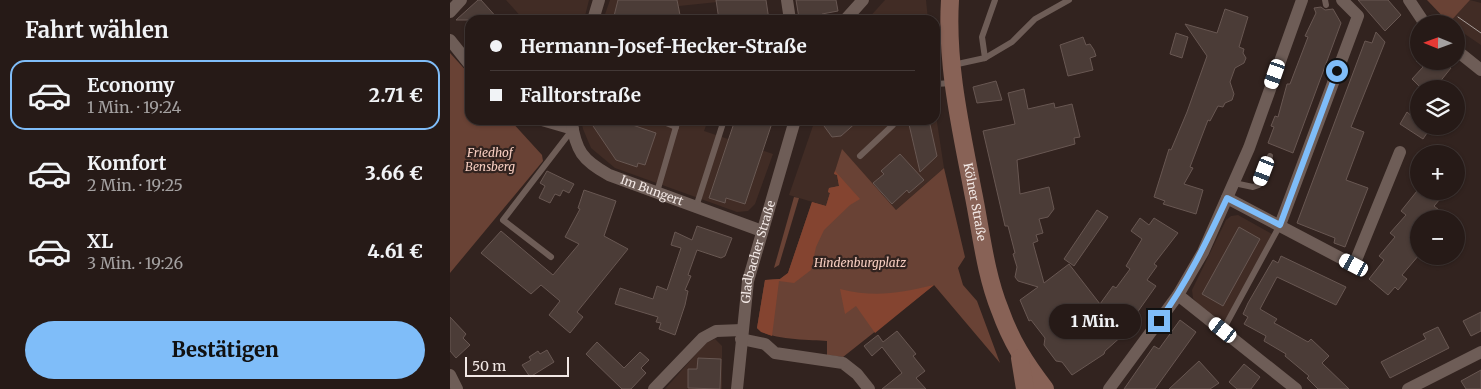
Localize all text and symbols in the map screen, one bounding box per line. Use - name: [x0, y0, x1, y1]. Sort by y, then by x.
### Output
- north arrow: [1410, 15, 1465, 70]
- map controls: [1410, 15, 1465, 265]
- text: Fahrt wählen: [25, 16, 169, 44]
- text: Hermann-Josef-Hecker-Straße: [520, 34, 807, 58]
- car: [1263, 57, 1286, 91]
- route start: [1326, 60, 1348, 82]
- icon: car: [27, 73, 72, 118]
- text: Economy: [87, 73, 175, 97]
- button: layers: [1410, 80, 1465, 135]
- text: 2.71 €: [369, 83, 423, 107]
- text: Falltorstraße: [520, 83, 641, 107]
- text: 1 Min. · 19:24: [87, 97, 181, 117]
- park label: Friedhof Bensberg: [465, 145, 515, 174]
- button: +: [1410, 145, 1465, 200]
- icon: car: [27, 151, 72, 196]
- text: Komfort: [87, 151, 166, 175]
- car: [1251, 154, 1276, 188]
- text: 3.66 €: [365, 161, 423, 185]
- street label: Kölner Straße: [960, 161, 990, 242]
- street label: Im Bungert: [618, 172, 686, 209]
- text: 2 Min. · 19:25: [87, 175, 183, 195]
- street label: Gladbacher Straße: [738, 199, 778, 304]
- button: −: [1410, 210, 1465, 265]
- icon: car: [27, 229, 72, 274]
- text: XL: [87, 229, 113, 253]
- text: 4.61 €: [367, 239, 423, 263]
- car: [1337, 251, 1370, 279]
- text: 3 Min. · 19:26: [87, 253, 183, 273]
- park label: Hindenburgplatz: [813, 255, 907, 270]
- callout: 1 Min.: [1049, 304, 1142, 338]
- route end: [1148, 310, 1170, 332]
- text: 1 Min.: [1071, 311, 1119, 331]
- car: [1206, 315, 1239, 345]
- button: Bestätigen: [25, 321, 425, 379]
- scale bar: [465, 354, 569, 377]
- text: 50 m: [472, 357, 506, 375]

